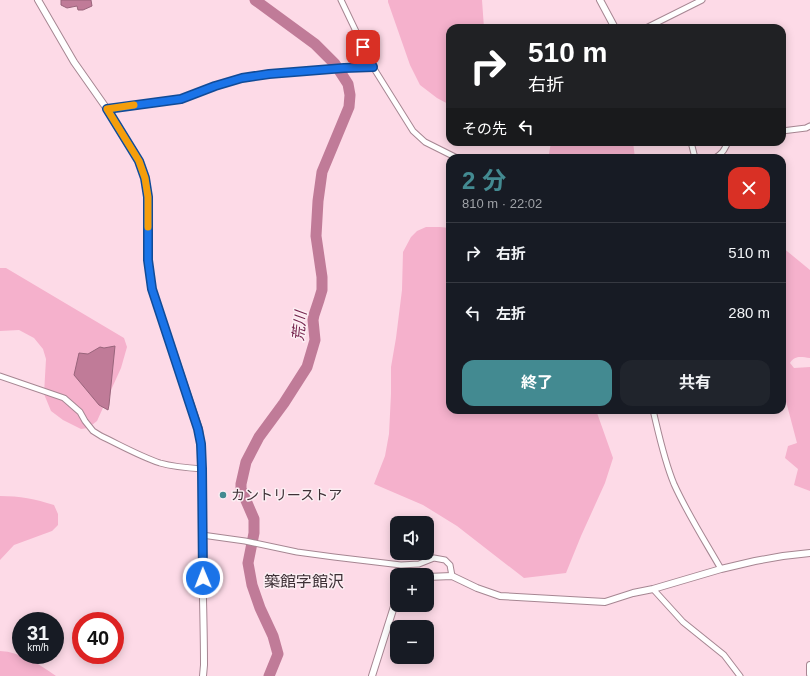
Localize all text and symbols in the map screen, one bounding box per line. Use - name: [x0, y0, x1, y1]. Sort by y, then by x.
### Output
- pin: [346, 30, 380, 64]
- icon: arrive: [352, 36, 374, 58]
- text: 510 m: [528, 37, 607, 68]
- icon: right: [462, 40, 514, 92]
- text: 右折: [528, 75, 564, 95]
- icon: left: [515, 116, 537, 138]
- text: その先: [462, 120, 507, 137]
- text: 2 分: [462, 167, 506, 194]
- button: close: [728, 167, 770, 209]
- text: 810 m · 22:02: [462, 196, 542, 211]
- icon: right: [462, 242, 484, 264]
- text: 510 m: [728, 244, 770, 261]
- text: 右折: [496, 245, 526, 262]
- icon: left: [462, 302, 484, 324]
- text: 280 m: [728, 304, 770, 321]
- text: 左折: [496, 305, 526, 322]
- water label: 荒川: [289, 308, 309, 342]
- button: 終了: [462, 360, 612, 406]
- button: 共有: [620, 360, 770, 406]
- place label: カントリーストア: [231, 487, 342, 503]
- marker: カントリーストア: [218, 490, 228, 500]
- map controls: [390, 516, 434, 664]
- button: sound: [390, 516, 434, 560]
- position arrow: [182, 557, 224, 599]
- button: +: [390, 568, 434, 612]
- district label: 築館字館沢: [264, 573, 344, 590]
- speed limit sign: 40: [72, 612, 124, 664]
- button: −: [390, 620, 434, 664]
- text: 31: [27, 622, 49, 644]
- text: km/h: [27, 642, 49, 653]

